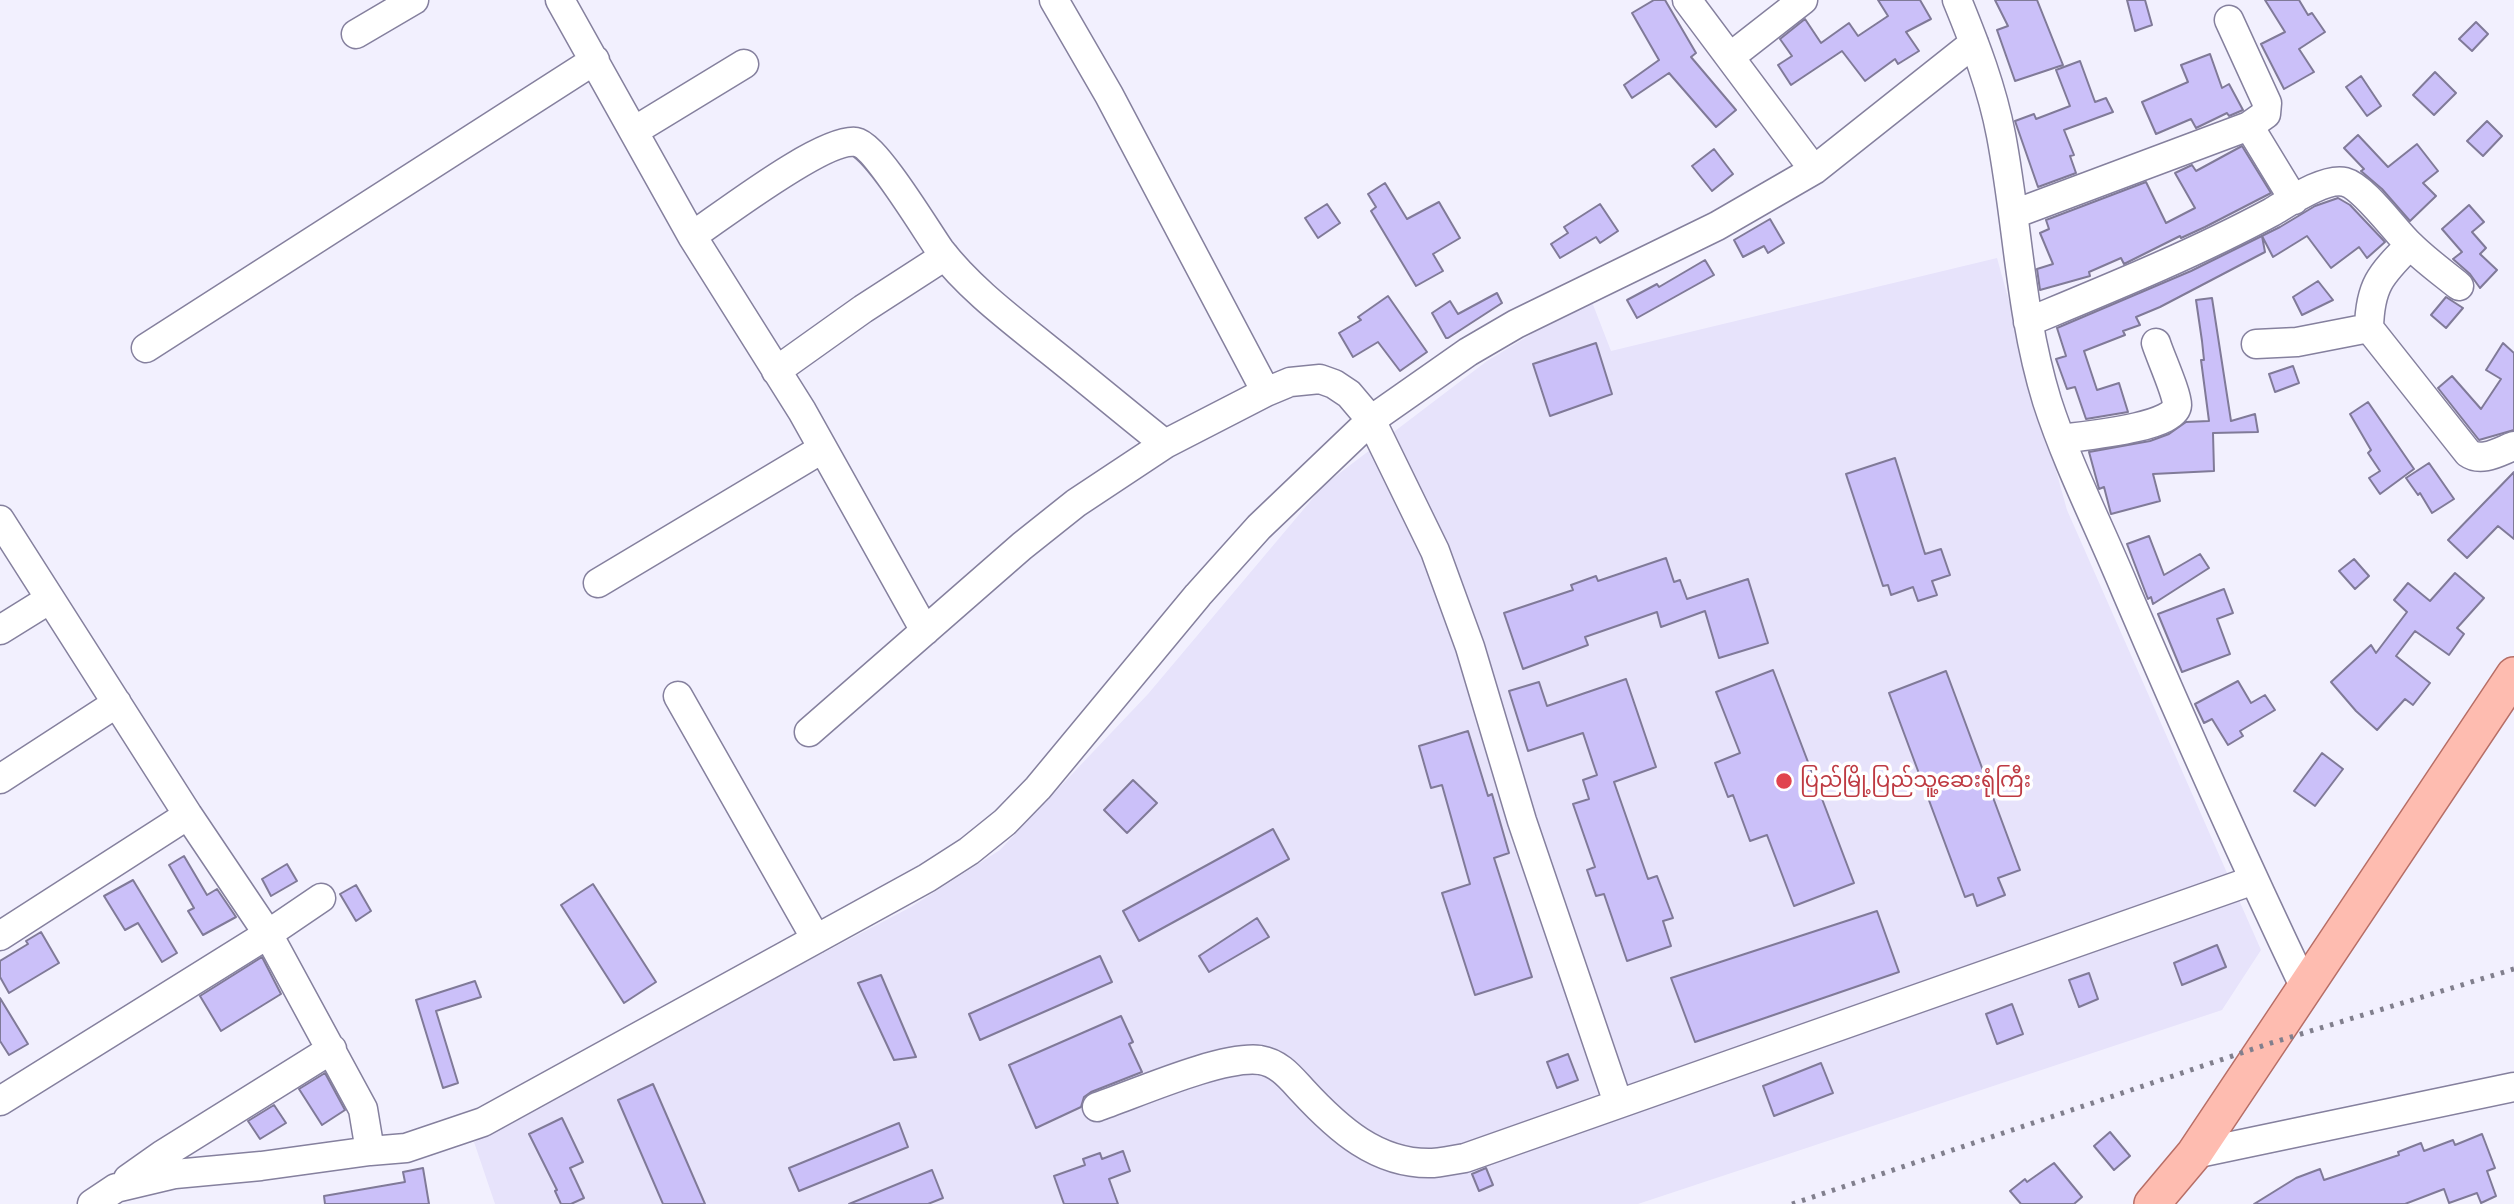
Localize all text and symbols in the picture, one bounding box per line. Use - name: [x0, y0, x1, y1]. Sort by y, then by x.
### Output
- place label: ပြည်မြို့ပြည်သူ့ဆေးရုံကြီး: [1800, 768, 2031, 794]
- marker: ပြည်မြို့ပြည်သူ့ဆေးရုံကြီး: [1774, 771, 1794, 791]

